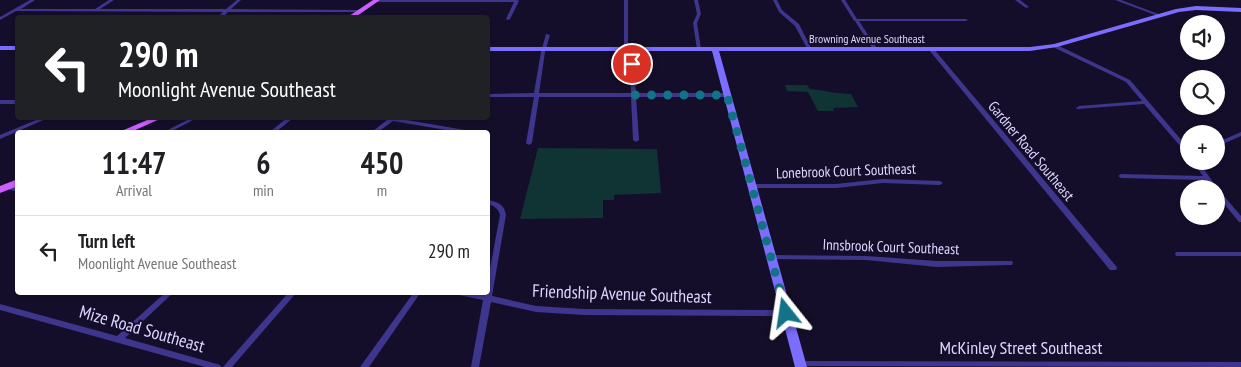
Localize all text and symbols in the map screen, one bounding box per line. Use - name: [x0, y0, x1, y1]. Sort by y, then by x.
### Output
- map controls: [1180, 15, 1225, 225]
- button: sound: [1180, 15, 1225, 60]
- text: 290 m: [118, 31, 199, 77]
- street label: Browning Avenue Southeast: [809, 31, 926, 46]
- icon: left: [35, 35, 100, 100]
- pin: [611, 43, 653, 85]
- icon: arrive: [618, 50, 646, 78]
- button: search: [1180, 70, 1225, 115]
- text: Moonlight Avenue Southeast: [118, 75, 336, 103]
- street label: Gardner Road Southeast: [984, 97, 1079, 204]
- button: +: [1180, 125, 1225, 170]
- text: 11:47: [102, 143, 166, 182]
- text: 6: [256, 143, 271, 182]
- text: 450: [360, 143, 403, 182]
- street label: Lonebrook Court Southeast: [776, 159, 916, 182]
- text: Arrival: [116, 180, 152, 200]
- text: min: [253, 180, 274, 200]
- text: m: [377, 180, 387, 200]
- button: −: [1180, 180, 1225, 225]
- text: Turn left: [78, 229, 135, 253]
- street label: Innsbrook Court Southeast: [822, 235, 960, 258]
- icon: left: [35, 237, 63, 265]
- text: 290 m: [428, 239, 470, 263]
- text: Moonlight Avenue Southeast: [78, 253, 236, 273]
- street label: Friendship Avenue Southeast: [532, 279, 712, 308]
- position arrow: [759, 286, 811, 338]
- street label: Mize Road Southeast: [77, 300, 207, 357]
- street label: McKinley Street Southeast: [940, 336, 1102, 359]

